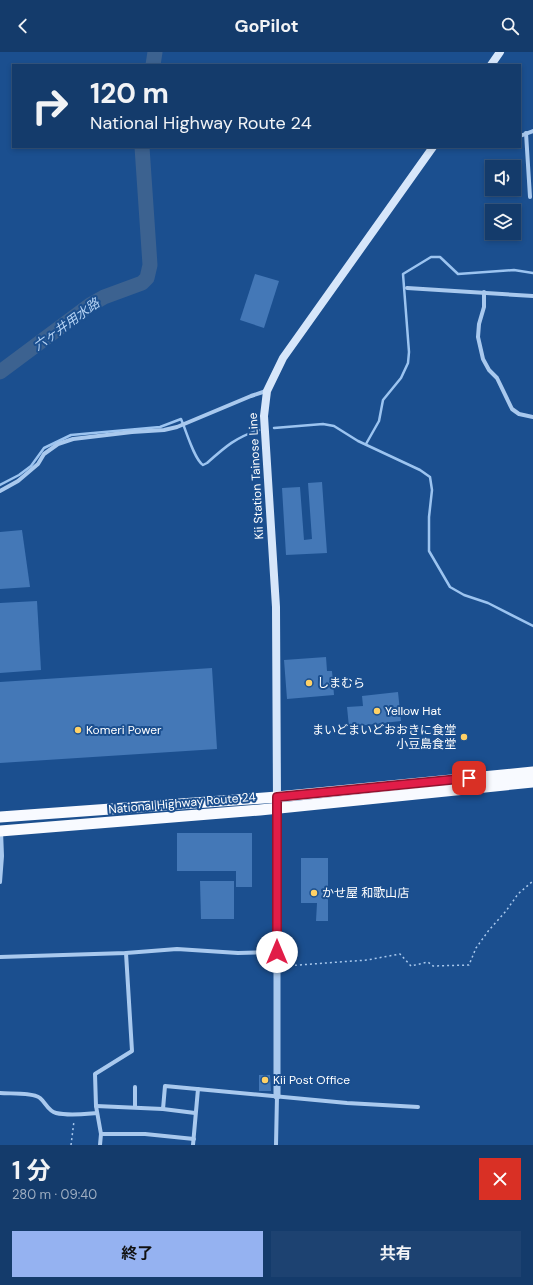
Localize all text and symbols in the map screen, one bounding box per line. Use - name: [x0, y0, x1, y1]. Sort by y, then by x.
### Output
- text: GoPilot: [234, 14, 299, 38]
- icon: back: [12, 15, 34, 37]
- icon: search: [499, 15, 521, 37]
- text: 120 m: [90, 75, 169, 112]
- icon: right: [24, 80, 76, 132]
- text: National Highway Route 24: [90, 111, 312, 135]
- map controls: [485, 160, 521, 240]
- button: sound: [485, 160, 521, 196]
- button: layers: [485, 204, 521, 240]
- water label: 六ヶ井用水路: [30, 294, 104, 354]
- street label: Kii Station Tainose Line: [245, 412, 267, 540]
- place label: しまむら: [317, 675, 365, 691]
- marker: しまむら: [304, 678, 314, 688]
- place label: Yellow Hat: [385, 703, 442, 719]
- marker: Yellow Hat: [372, 706, 382, 716]
- place label: Komeri Power: [86, 722, 162, 738]
- place label: まいどまいどおおきに食堂 小豆島食堂: [312, 722, 456, 752]
- marker: Komeri Power: [73, 725, 83, 735]
- marker: まいどまいどおおきに食堂 小豆島食堂: [459, 732, 469, 742]
- pin: [452, 761, 486, 795]
- icon: arrive: [458, 767, 480, 789]
- street label: National Highway Route 24: [108, 789, 256, 817]
- place label: かせ屋 和歌山店: [322, 885, 409, 901]
- marker: かせ屋 和歌山店: [309, 888, 319, 898]
- position arrow: [256, 931, 298, 973]
- place label: Kii Post Office: [273, 1072, 350, 1088]
- marker: Kii Post Office: [260, 1075, 270, 1085]
- text: 1 分: [12, 1155, 50, 1186]
- button: close: [479, 1158, 521, 1200]
- text: 280 m · 09:40: [12, 1186, 97, 1203]
- button: 終了: [12, 1231, 263, 1277]
- button: 共有: [271, 1231, 521, 1277]

